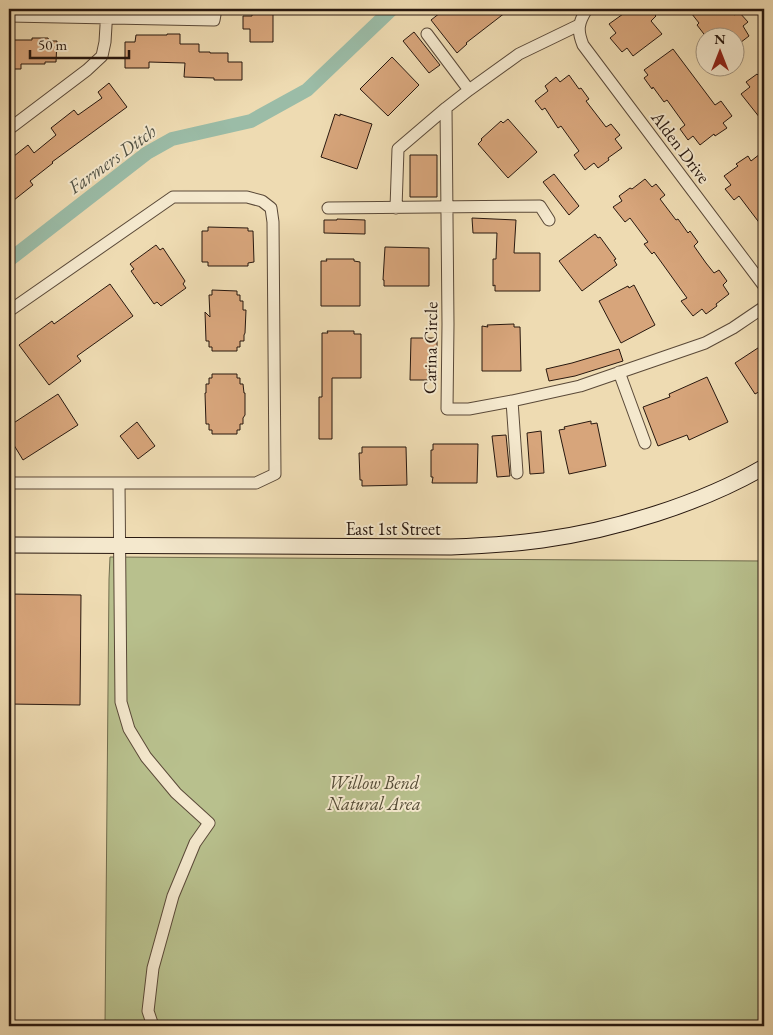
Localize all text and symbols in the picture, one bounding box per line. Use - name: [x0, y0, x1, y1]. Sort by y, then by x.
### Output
- scale bar: [30, 28, 129, 60]
- north arrow: [696, 28, 746, 78]
- text: N: [714, 30, 726, 48]
- text: 50 m: [38, 35, 67, 54]
- street label: Alden Drive: [646, 106, 716, 188]
- water label: Farmers Ditch: [62, 119, 161, 200]
- street label: Carina Circle: [418, 302, 442, 394]
- street label: East 1st Street: [345, 517, 441, 540]
- park label: Willow Bend Natural Area: [326, 771, 421, 815]

